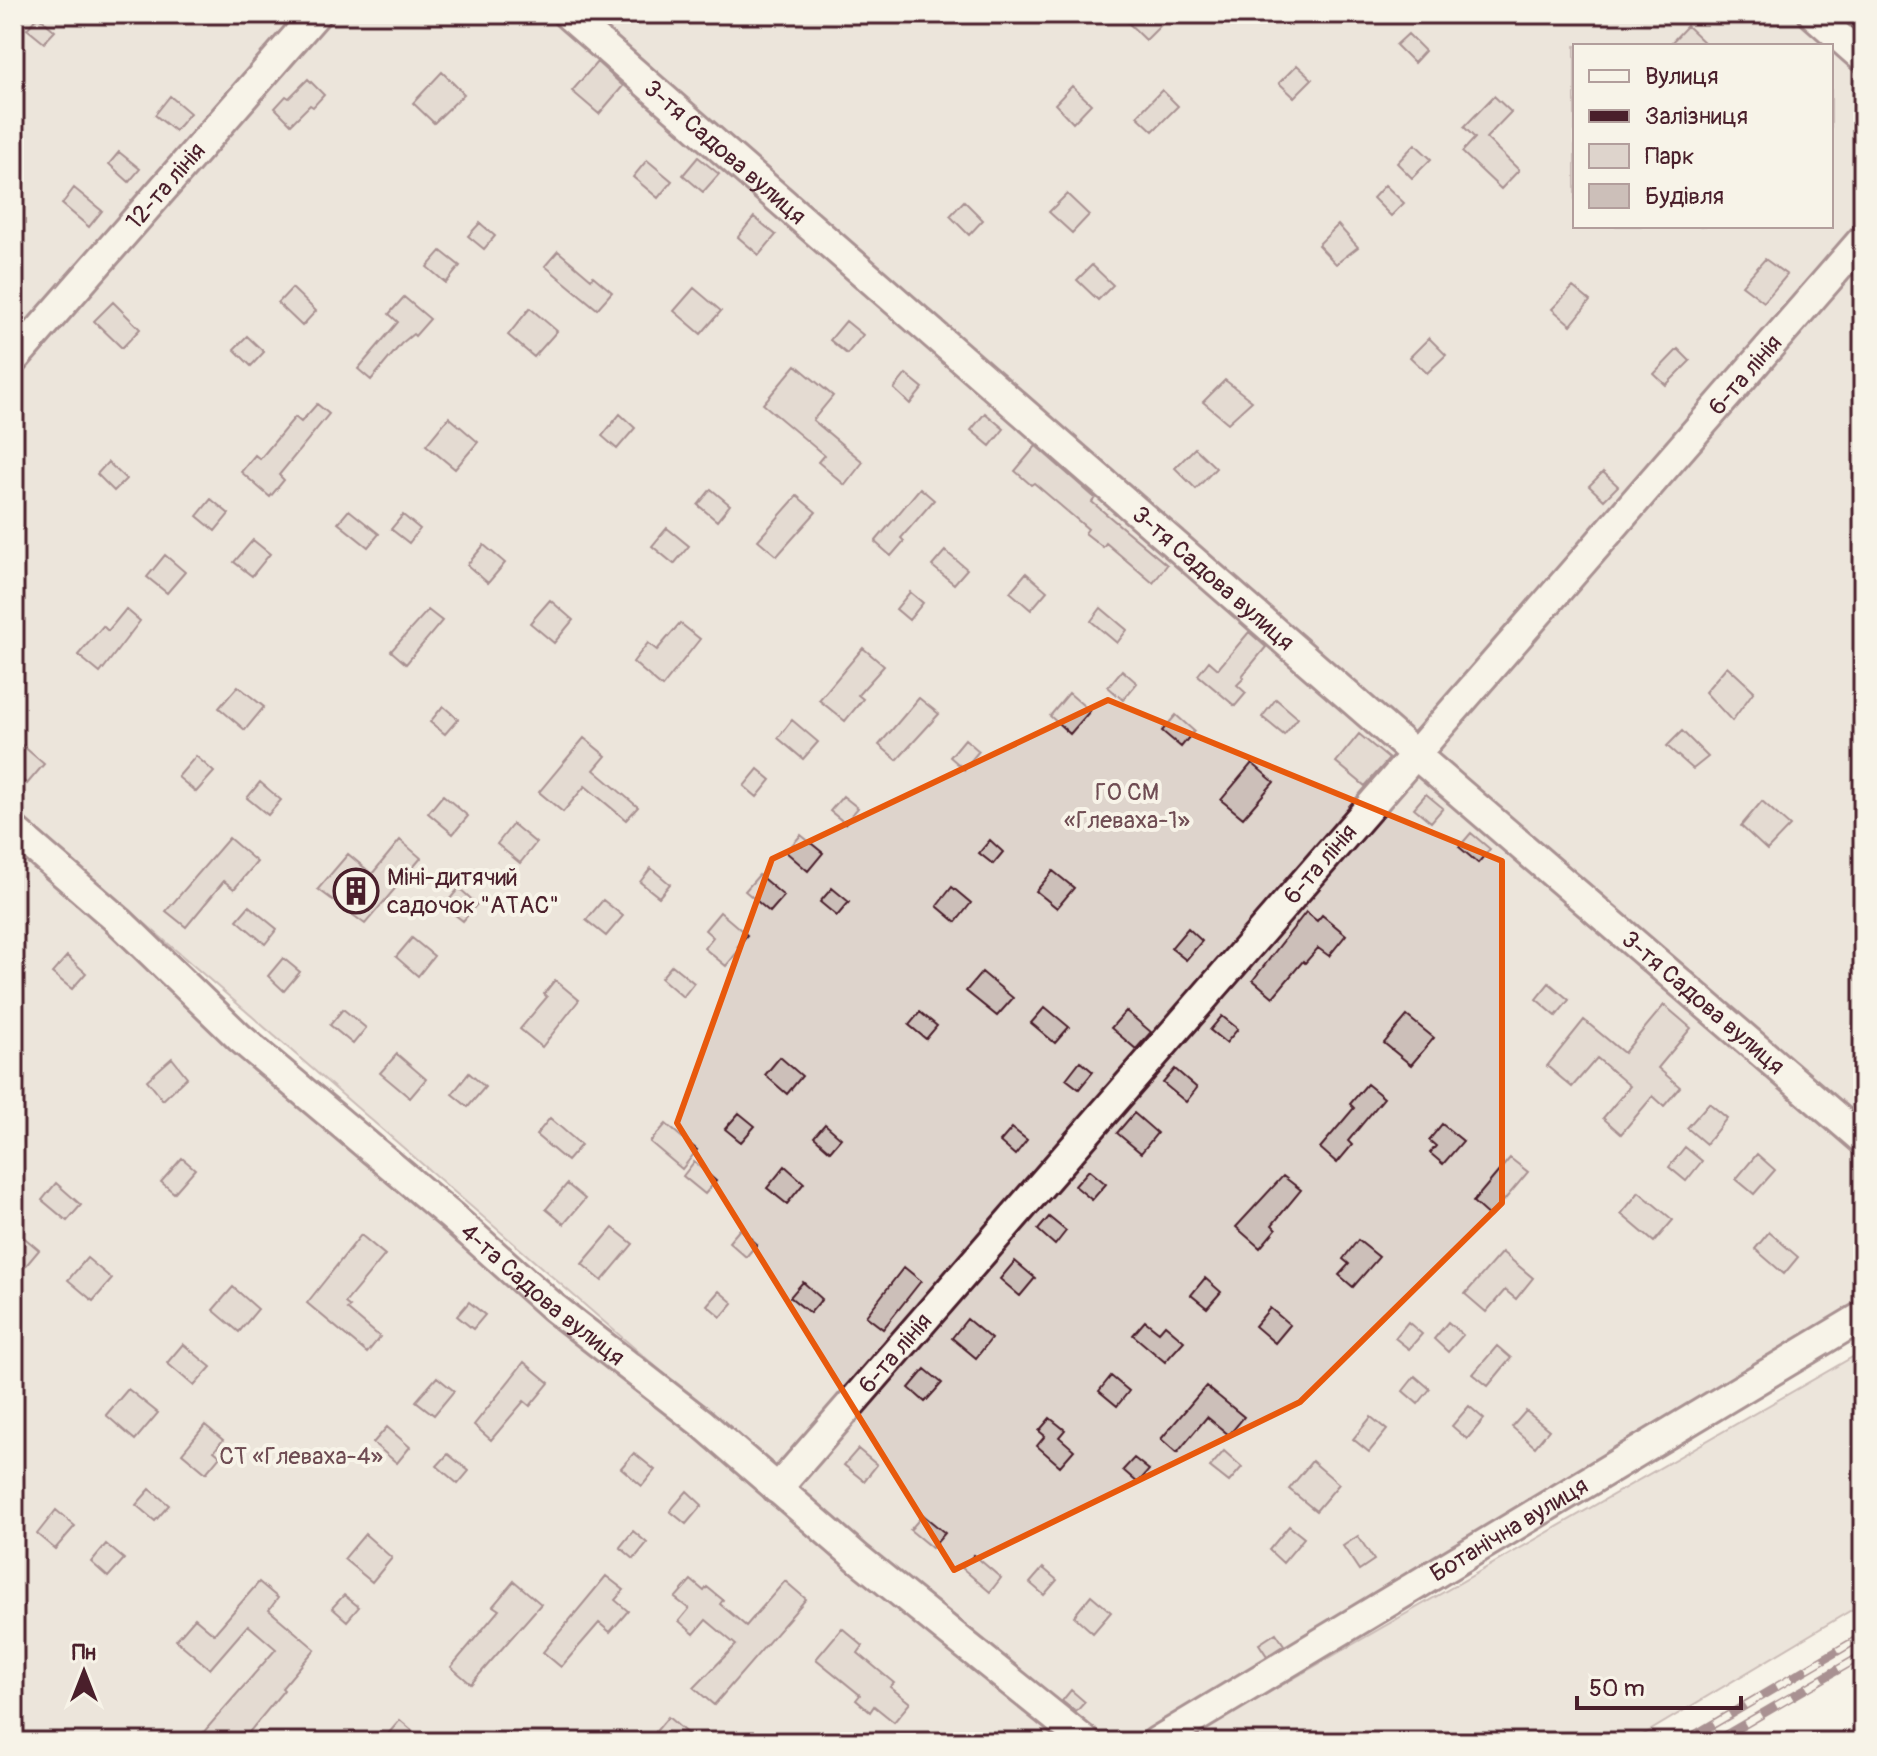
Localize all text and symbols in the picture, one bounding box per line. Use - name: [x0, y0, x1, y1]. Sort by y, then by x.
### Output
- legend: [1573, 44, 1833, 228]
- text: Вулиця: [1645, 62, 1718, 91]
- street label: 3-тя Садова вулиця: [638, 74, 812, 231]
- text: Залізниця: [1645, 102, 1748, 131]
- street label: 12-та лінія: [120, 137, 212, 236]
- text: Парк: [1645, 142, 1694, 171]
- text: Будівля: [1645, 182, 1724, 211]
- street label: 6-та лінія: [1703, 329, 1788, 421]
- street label: 3-тя Садова вулиця: [1126, 500, 1300, 657]
- park label: ГО СМ «Глеваха-1»: [1064, 778, 1190, 835]
- street label: 6-та лінія: [1278, 818, 1363, 910]
- place label: Міні-дитячий садочок "АТАС": [387, 863, 559, 920]
- building icon: Міні-дитячий садочок "АТАС": [332, 867, 380, 915]
- street label: 3-тя Садова вулиця: [1616, 925, 1790, 1081]
- street label: 4-та Садова вулиця: [454, 1217, 630, 1372]
- street label: 6-та лінія: [853, 1307, 938, 1400]
- park label: СТ «Глеваха-4»: [219, 1442, 383, 1471]
- street label: Ботанічна вулиця: [1425, 1471, 1593, 1588]
- north arrow: [44, 1632, 124, 1712]
- text: Пн: [72, 1639, 96, 1667]
- scale bar: [1577, 1660, 1741, 1710]
- text: 50 m: [1589, 1674, 1645, 1703]

